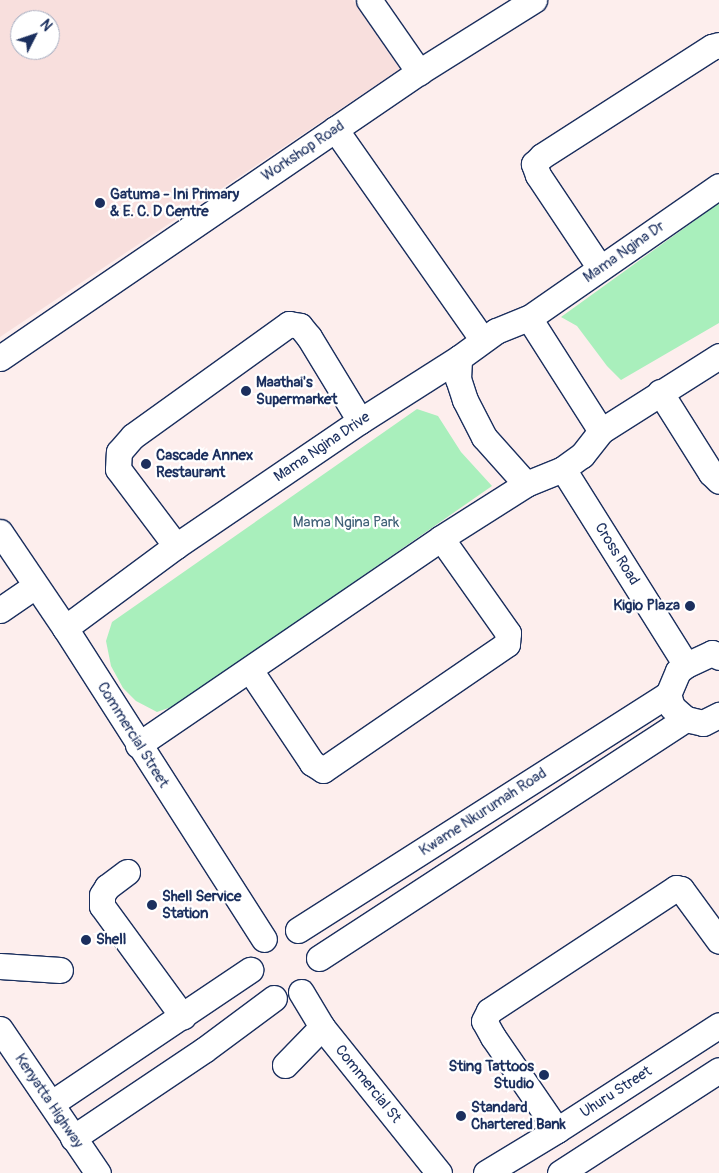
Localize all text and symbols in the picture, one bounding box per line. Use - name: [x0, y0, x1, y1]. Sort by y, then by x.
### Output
- north arrow: [10, 10, 60, 60]
- text: N: [36, 16, 55, 35]
- street label: Workshop Road: [258, 117, 348, 185]
- place label: Gatuma - Ini Primary & E. C. D Centre: [110, 185, 239, 220]
- marker: Gatuma - Ini Primary & E. C. D Centre: [94, 197, 106, 209]
- street label: Mama Ngina Dr: [580, 217, 668, 287]
- place label: Maathai's Supermarket: [256, 373, 337, 408]
- marker: Maathai's Supermarket: [240, 385, 252, 397]
- street label: Mama Ngina Drive: [270, 408, 374, 486]
- place label: Cascade Annex Restaurant: [156, 446, 253, 481]
- marker: Cascade Annex Restaurant: [140, 458, 152, 470]
- park label: Mama Ngina Park: [293, 514, 399, 532]
- street label: Cross Road: [591, 520, 643, 588]
- place label: Kigio Plaza: [613, 597, 680, 615]
- marker: Kigio Plaza: [684, 600, 696, 612]
- street label: Commercial Street: [93, 679, 173, 791]
- street label: Kwame Nkurumah Road: [416, 764, 550, 860]
- place label: Shell Service Station: [162, 887, 241, 922]
- marker: Shell Service Station: [146, 899, 158, 911]
- place label: Shell: [96, 931, 126, 949]
- marker: Shell: [80, 934, 92, 946]
- street label: Commercial St: [331, 1041, 405, 1127]
- street label: Kenyatta Highway: [11, 1050, 87, 1152]
- place label: Sting Tattoos Studio: [449, 1057, 534, 1092]
- street label: Uhuru Street: [577, 1062, 655, 1122]
- marker: Sting Tattoos Studio: [538, 1069, 550, 1081]
- place label: Standard Chartered Bank: [471, 1098, 566, 1133]
- marker: Standard Chartered Bank: [455, 1110, 467, 1122]

